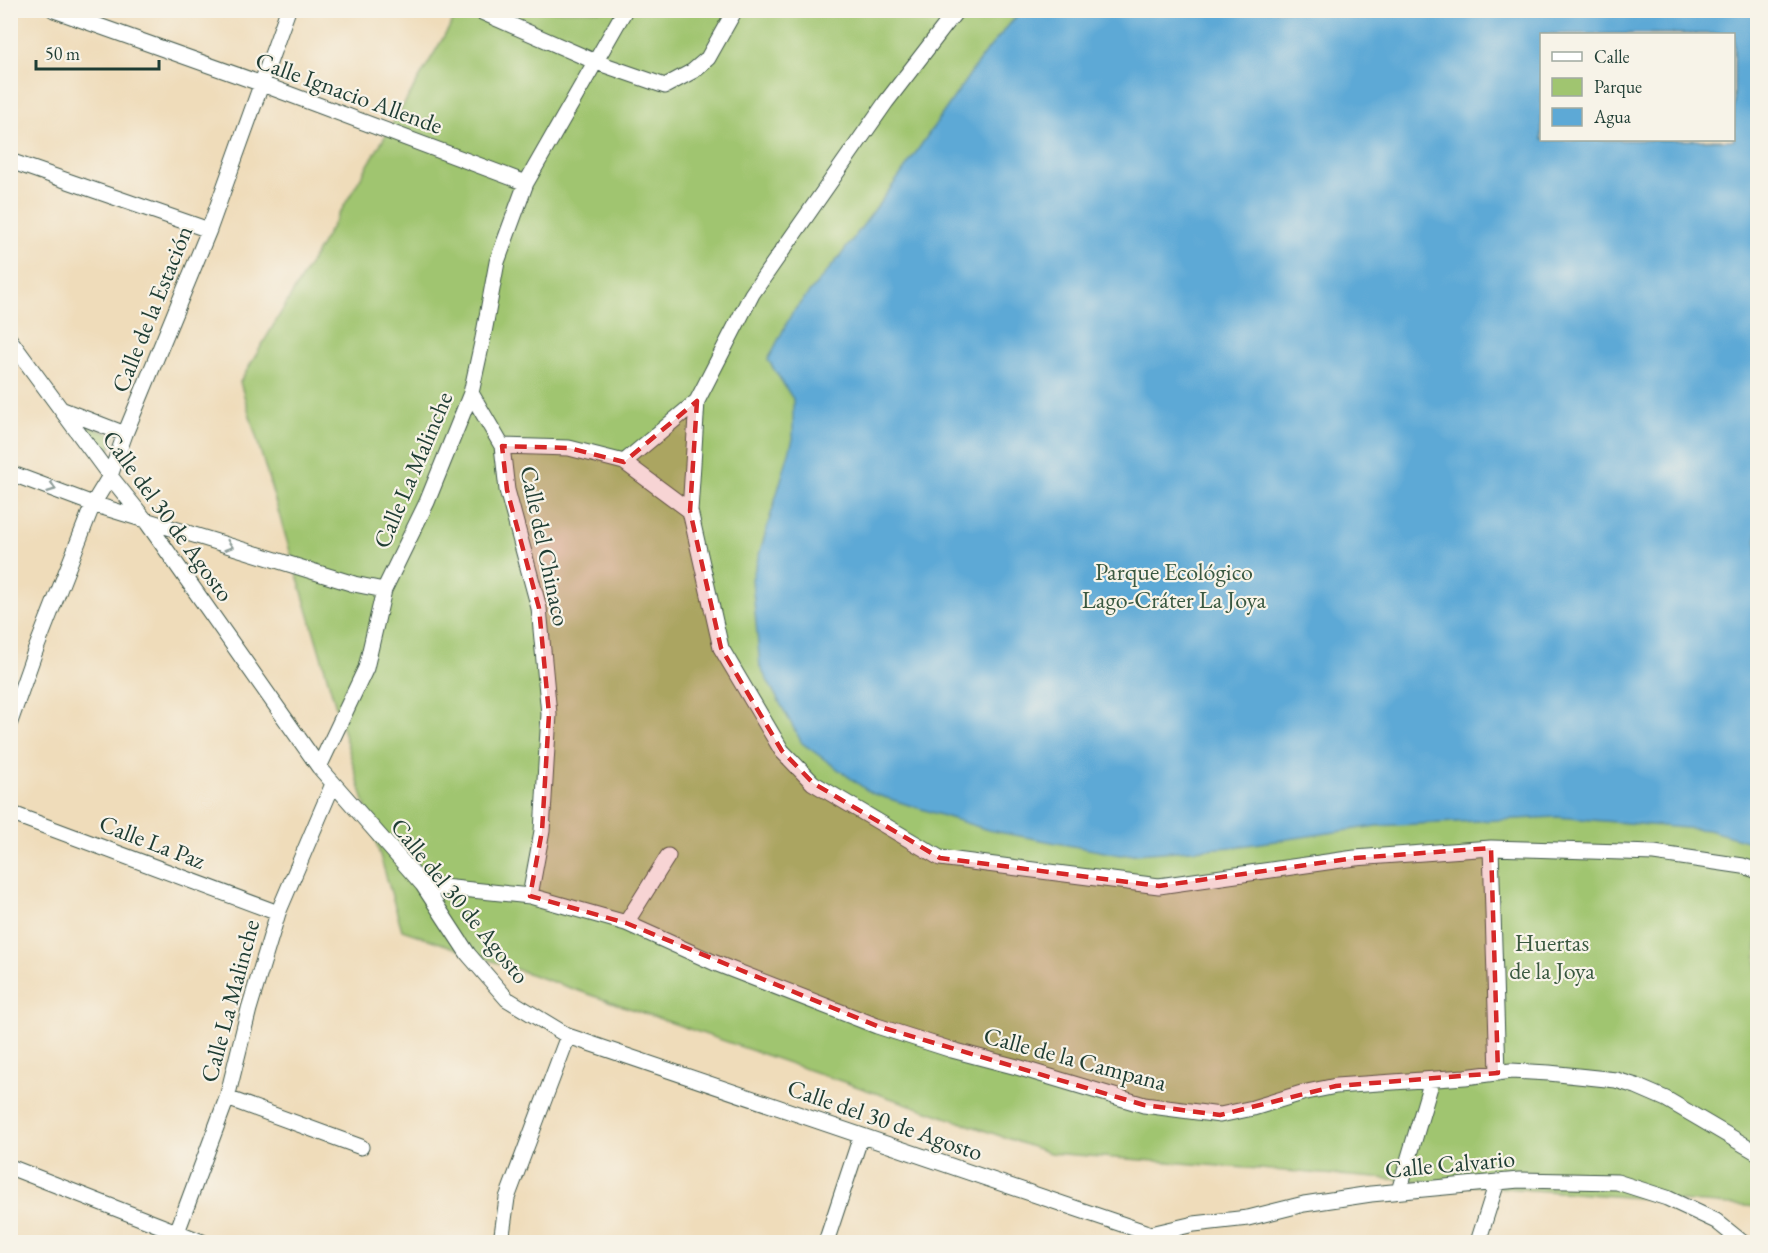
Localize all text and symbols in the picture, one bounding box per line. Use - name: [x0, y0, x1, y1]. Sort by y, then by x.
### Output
- scale bar: [36, 33, 159, 71]
- legend: [1540, 33, 1735, 141]
- text: 50 m: [45, 42, 80, 65]
- street label: Calle Ignacio Allende: [251, 44, 447, 141]
- text: Calle: [1594, 45, 1630, 68]
- text: Parque: [1594, 75, 1642, 98]
- text: Agua: [1593, 105, 1632, 128]
- street label: Calle de la Estación: [104, 220, 199, 397]
- street label: Calle La Malinche: [366, 387, 459, 553]
- street label: Calle del 30 de Agosto: [96, 424, 241, 608]
- street label: Calle del Chinaco: [513, 463, 578, 629]
- one-way arrow: [46, 481, 57, 494]
- one-way arrow: [224, 539, 234, 551]
- park label: Parque Ecológico Lago-Cráter La Joya: [1082, 556, 1267, 615]
- street label: Calle La Paz: [95, 807, 209, 876]
- street label: Calle del 30 de Agosto: [384, 811, 537, 990]
- street label: Calle La Malinche: [193, 916, 266, 1086]
- park label: Huertas de la Joya: [1509, 927, 1595, 986]
- street label: Calle de la Campana: [980, 1019, 1170, 1098]
- street label: Calle del 30 de Agosto: [783, 1072, 987, 1168]
- street label: Calle Calvario: [1384, 1142, 1516, 1185]

